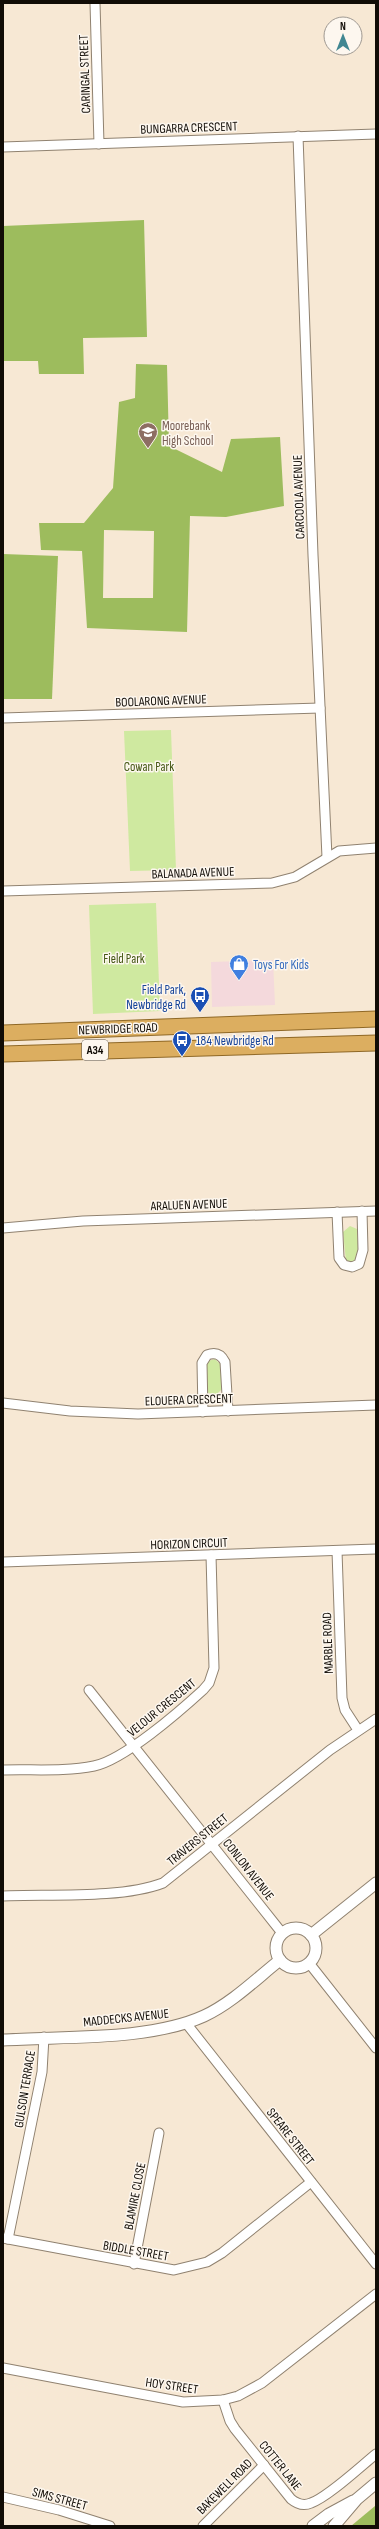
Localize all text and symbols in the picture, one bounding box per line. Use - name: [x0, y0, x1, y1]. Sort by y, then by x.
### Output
- north arrow: [323, 16, 363, 56]
- text: N: [340, 20, 346, 33]
- street label: CARINGAL STREET: [76, 34, 94, 114]
- street label: BUNGARRA CRESCENT: [140, 118, 238, 138]
- place label: Moorebank High School: [162, 418, 213, 449]
- school or university icon: Moorebank High School: [137, 421, 159, 449]
- street label: CARCOOLA AVENUE: [290, 455, 308, 539]
- street label: BOOLARONG AVENUE: [115, 691, 207, 711]
- park label: Cowan Park: [124, 759, 174, 775]
- street label: BALANADA AVENUE: [151, 864, 235, 882]
- park label: Field Park: [103, 951, 145, 967]
- shop icon: Toys For Kids: [228, 953, 250, 981]
- place label: Toys For Kids: [253, 957, 309, 973]
- place label: Field Park, Newbridge Rd: [126, 982, 186, 1013]
- bus stop icon: Field Park, Newbridge Rd: [189, 985, 211, 1013]
- street label: NEWBRIDGE ROAD: [78, 1020, 158, 1038]
- bus stop icon: 184 Newbridge Rd: [171, 1029, 193, 1057]
- place label: 184 Newbridge Rd: [196, 1033, 274, 1049]
- road number: A34: [82, 1040, 108, 1060]
- street label: ARALUEN AVENUE: [149, 1196, 228, 1214]
- street label: ELOUERA CRESCENT: [145, 1390, 234, 1410]
- street label: HORIZON CIRCUIT: [150, 1535, 228, 1553]
- street label: MARBLE ROAD: [319, 1612, 337, 1674]
- street label: VELOUR CRESCENT: [124, 1675, 199, 1740]
- street label: TRAVERS STREET: [164, 1810, 231, 1869]
- street label: CONLON AVENUE: [219, 1836, 277, 1904]
- street label: MADDECKS AVENUE: [83, 2006, 170, 2030]
- street label: GULSON TERRACE: [11, 2049, 39, 2129]
- street label: SPEARE STREET: [263, 2105, 317, 2168]
- street label: BLAMIRE CLOSE: [121, 2161, 149, 2231]
- street label: BIDDLE STREET: [102, 2237, 170, 2265]
- street label: HOY STREET: [144, 2374, 199, 2398]
- street label: COTTER LANE: [255, 2438, 305, 2494]
- street label: BAKEWELL ROAD: [194, 2456, 256, 2518]
- street label: SIMS STREET: [30, 2484, 89, 2514]

